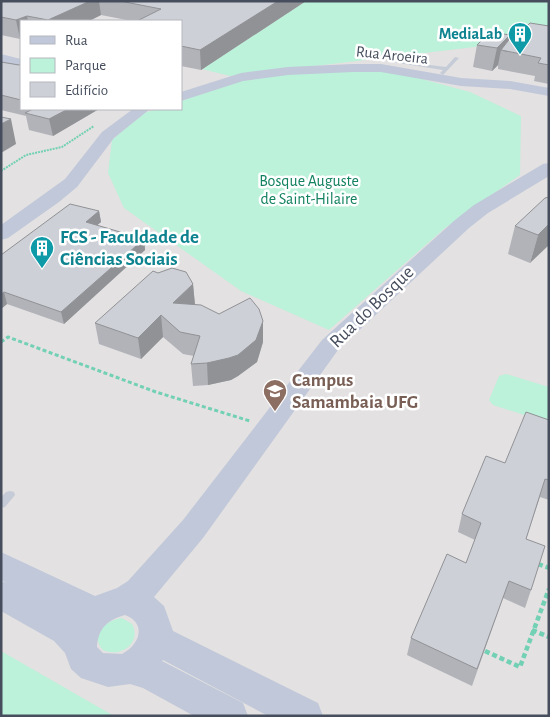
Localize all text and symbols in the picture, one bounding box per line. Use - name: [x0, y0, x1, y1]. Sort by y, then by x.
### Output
- legend: [20, 20, 182, 110]
- building icon: MediaLab: [507, 21, 533, 55]
- place label: MediaLab: [439, 26, 502, 42]
- text: Rua: [65, 33, 88, 48]
- street label: Rua Aroeira: [355, 43, 429, 67]
- text: Parque: [65, 58, 106, 73]
- text: Edifício: [65, 83, 108, 98]
- park label: Bosque Auguste de Saint-Hilaire: [259, 173, 359, 207]
- place label: FCS - Faculdade de Ciências Sociais: [60, 228, 199, 269]
- building icon: FCS - Faculdade de Ciências Sociais: [29, 235, 55, 269]
- street label: Rua do Bosque: [326, 262, 418, 352]
- place label: Campus Samambaia UFG: [292, 371, 418, 412]
- school or university icon: Campus Samambaia UFG: [262, 378, 288, 412]

